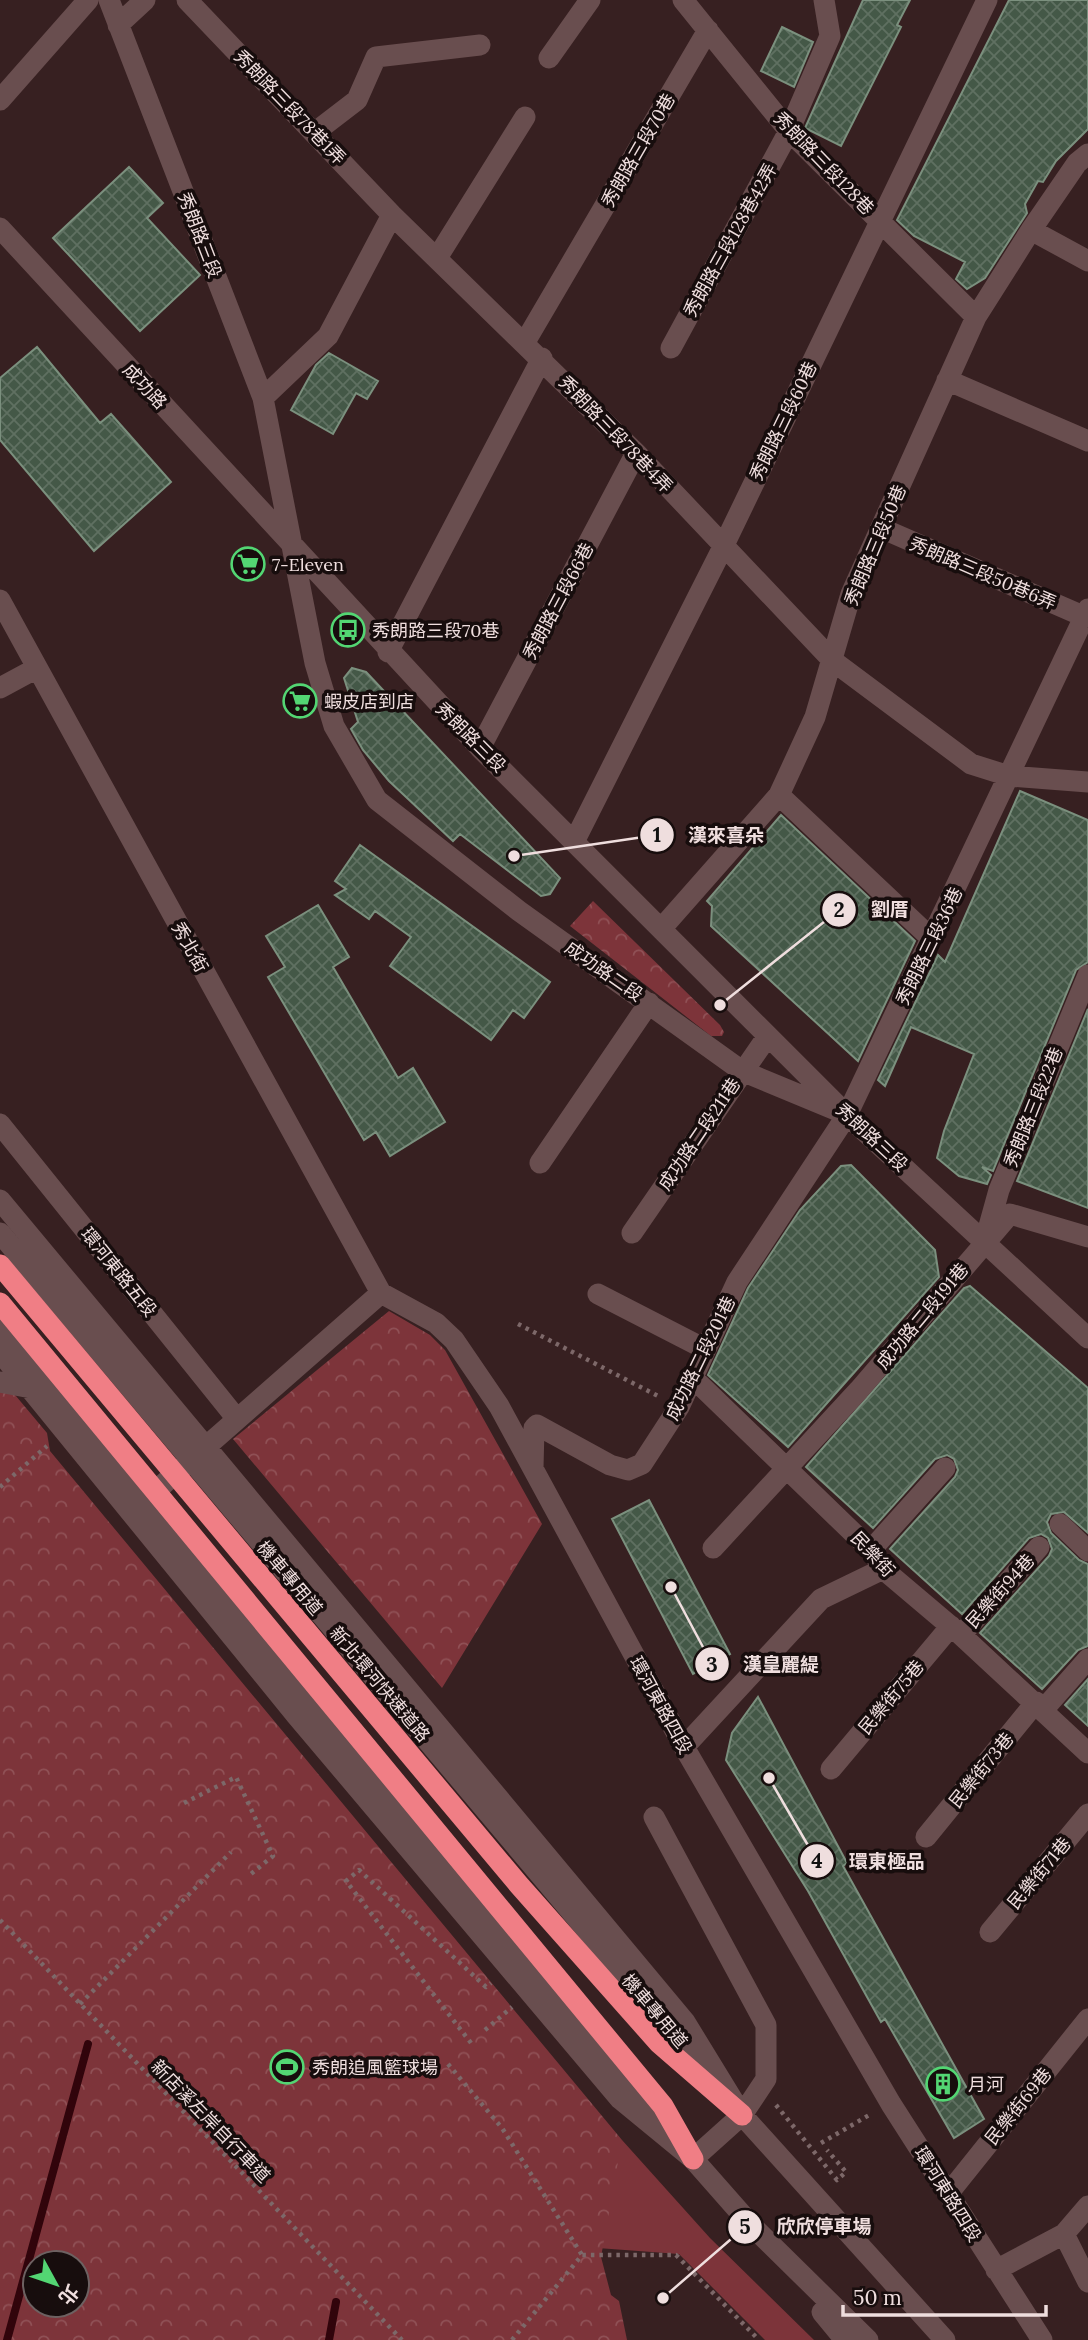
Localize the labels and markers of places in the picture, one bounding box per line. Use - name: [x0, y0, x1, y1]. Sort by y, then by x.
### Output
- supermarket icon: 7-Eleven: [229, 545, 267, 583]
- place label: 7-Eleven: [272, 553, 344, 576]
- bus stop icon: 秀朗路三段70巷: [329, 611, 367, 649]
- place label: 秀朗路三段70巷: [372, 619, 499, 642]
- supermarket icon: 蝦皮店到店: [281, 682, 319, 720]
- place label: 蝦皮店到店: [324, 690, 414, 713]
- callout: 漢來喜朵: [639, 815, 778, 855]
- callout: 劉厝: [822, 890, 923, 930]
- callout: 漢皇麗緹: [694, 1644, 833, 1684]
- callout: 環東極品: [800, 1841, 939, 1881]
- sports icon: 秀朗追風籃球場: [268, 2048, 306, 2086]
- place label: 秀朗追風籃球場: [312, 2056, 438, 2079]
- building icon: 月河: [924, 2065, 962, 2103]
- place label: 月河: [968, 2073, 1004, 2096]
- callout: 欣欣停車場: [728, 2207, 886, 2247]

